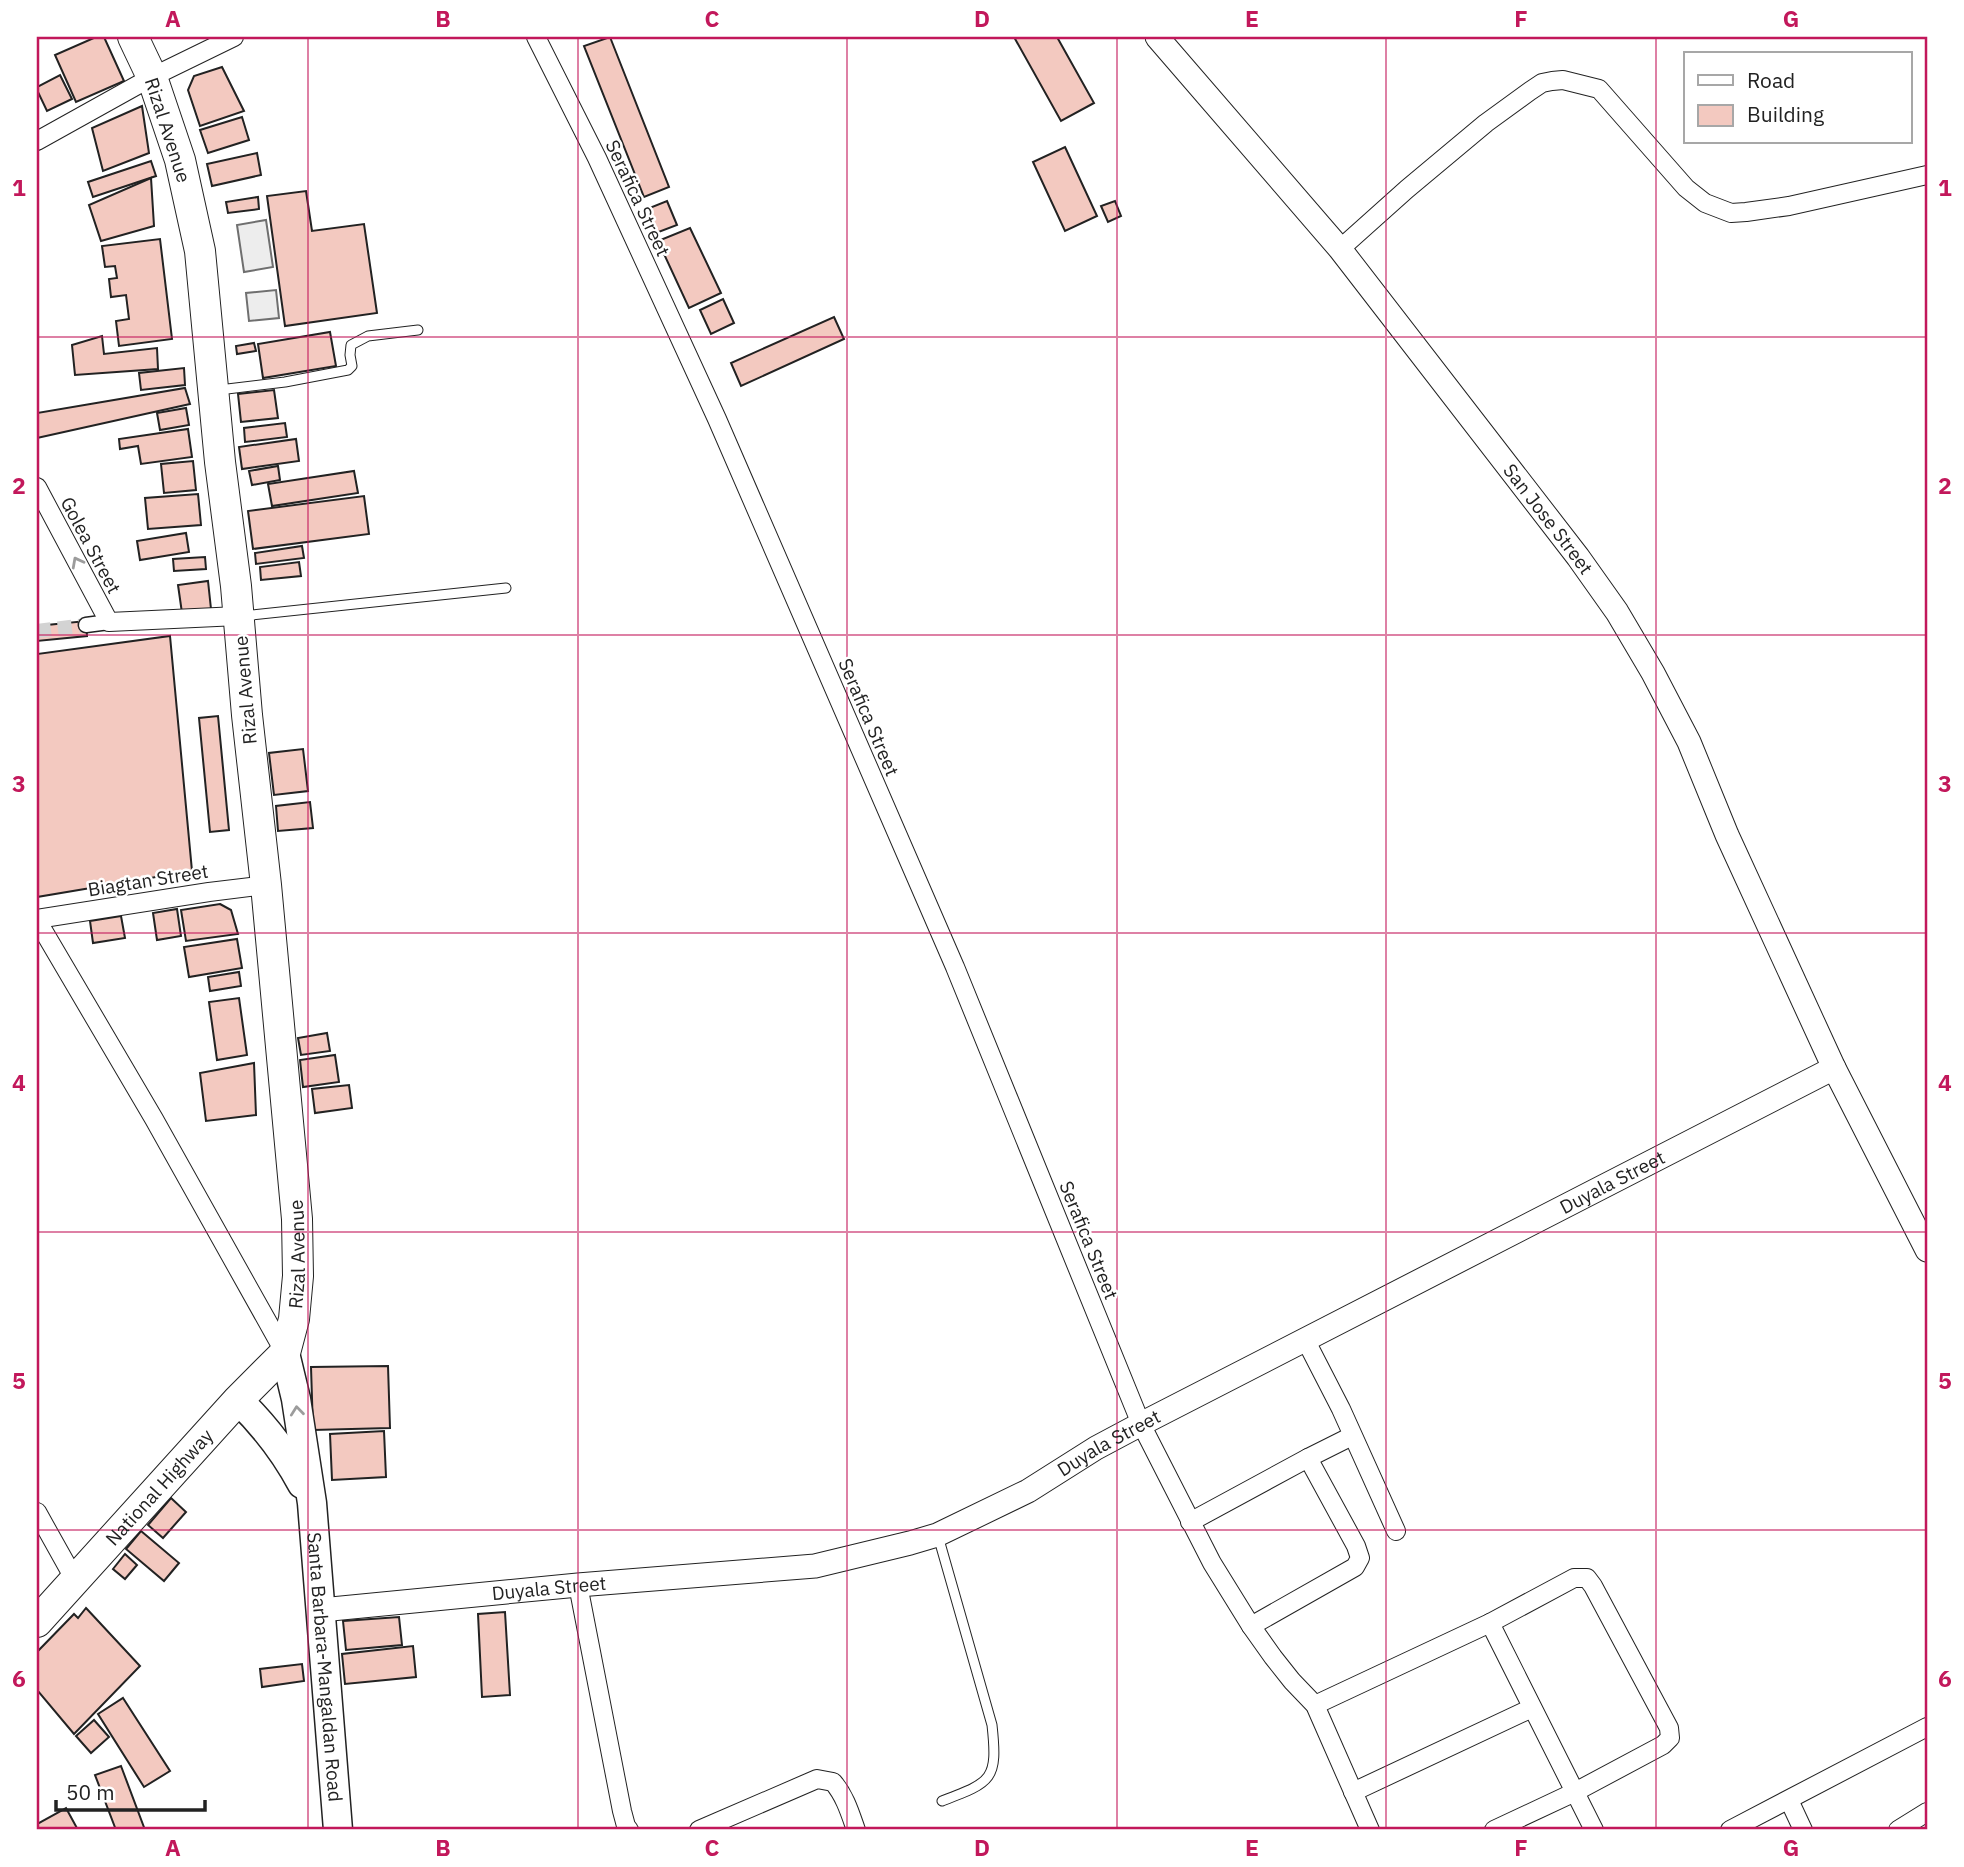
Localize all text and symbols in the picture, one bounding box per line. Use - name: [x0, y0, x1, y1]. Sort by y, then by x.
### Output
- text: A: [165, 3, 181, 33]
- text: B: [435, 3, 451, 33]
- text: C: [705, 3, 720, 33]
- text: D: [974, 3, 990, 33]
- text: E: [1245, 3, 1259, 33]
- text: F: [1514, 3, 1528, 33]
- text: G: [1783, 3, 1799, 33]
- legend: [1684, 52, 1912, 144]
- text: Road: [1747, 66, 1795, 94]
- street label: Rizal Avenue: [140, 74, 196, 186]
- text: Building: [1747, 100, 1824, 128]
- street label: Serafica Street: [601, 136, 675, 260]
- text: 1: [12, 172, 26, 202]
- text: 1: [1938, 172, 1952, 202]
- street label: San Jose Street: [1498, 459, 1598, 579]
- text: 2: [12, 470, 26, 500]
- text: 2: [1938, 470, 1952, 500]
- street label: Golea Street: [55, 492, 127, 598]
- one-way arrow: [72, 557, 85, 569]
- street label: Rizal Avenue: [228, 635, 262, 745]
- street label: Serafica Street: [833, 655, 905, 779]
- text: 3: [12, 768, 26, 798]
- text: 3: [1938, 768, 1952, 798]
- street label: Biagtan Street: [86, 859, 210, 901]
- text: 4: [12, 1067, 26, 1097]
- text: 4: [1938, 1067, 1952, 1097]
- street label: Duyala Street: [1555, 1145, 1669, 1219]
- street label: Serafica Street: [1054, 1177, 1124, 1303]
- street label: Rizal Avenue: [283, 1199, 310, 1310]
- text: 5: [12, 1365, 26, 1395]
- text: 5: [1938, 1365, 1952, 1395]
- street label: Duyala Street: [1053, 1404, 1164, 1482]
- one-way arrow: [290, 1405, 305, 1417]
- street label: National Highway: [100, 1423, 218, 1550]
- street label: Santa Barbara-Mangaldan Road: [302, 1531, 348, 1803]
- street label: Duyala Street: [491, 1571, 607, 1605]
- text: 6: [12, 1663, 26, 1693]
- text: 6: [1938, 1663, 1952, 1693]
- scale bar: [56, 1769, 205, 1813]
- text: 50 m: [66, 1778, 115, 1806]
- text: A: [165, 1832, 181, 1862]
- text: B: [435, 1832, 451, 1862]
- text: C: [705, 1832, 720, 1862]
- text: D: [974, 1832, 990, 1862]
- text: E: [1245, 1832, 1259, 1862]
- text: F: [1514, 1832, 1528, 1862]
- text: G: [1783, 1832, 1799, 1862]

